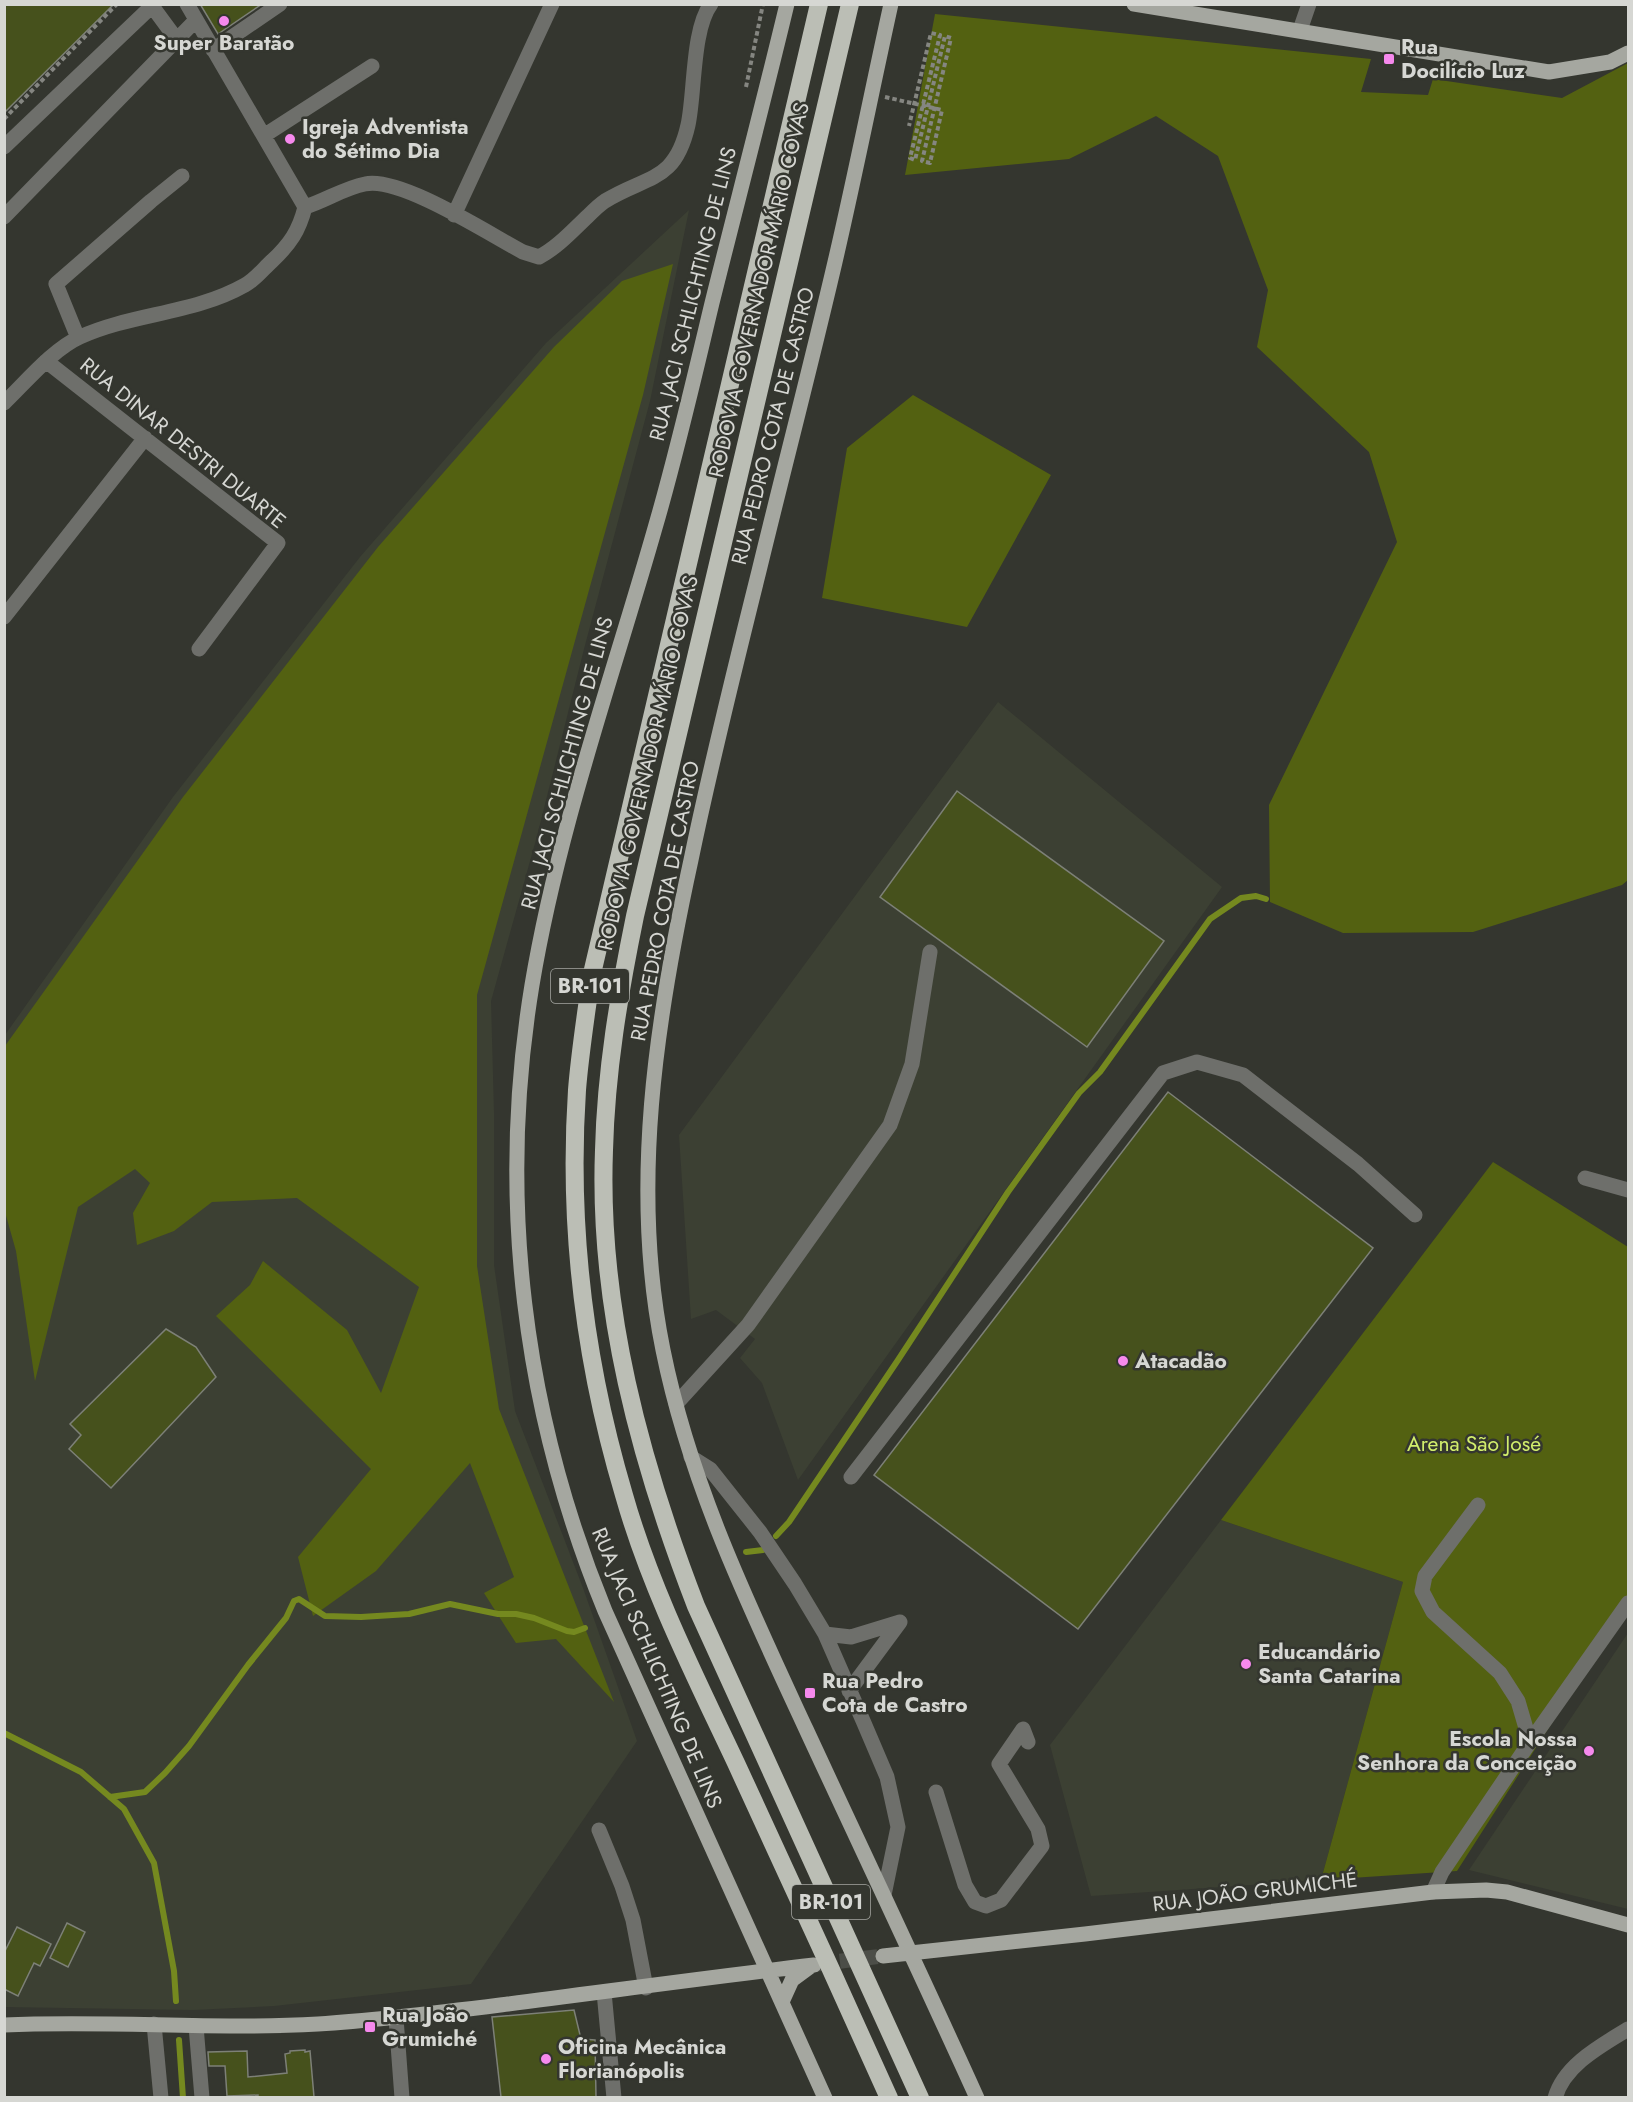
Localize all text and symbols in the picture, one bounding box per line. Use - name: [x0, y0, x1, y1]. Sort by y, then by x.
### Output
- marker: Super Baratão: [217, 14, 231, 28]
- place label: Super Baratão: [154, 28, 294, 58]
- place label: Rua Docilício Luz: [1401, 32, 1525, 86]
- marker: Rua Docilício Luz: [1382, 52, 1396, 66]
- street label: RODOVIA GOVERNADOR MÁRIO COVAS: [701, 99, 817, 481]
- place label: Igreja Adventista do Sétimo Dia: [302, 112, 469, 166]
- marker: Igreja Adventista do Sétimo Dia: [283, 132, 297, 146]
- street label: RUA JACI SCHLICHTING DE LINS: [642, 144, 744, 444]
- street label: RUA PEDRO COTA DE CASTRO: [724, 284, 822, 568]
- street label: RUA DINAR DESTRI DUARTE: [74, 350, 292, 536]
- street label: RODOVIA GOVERNADOR MÁRIO COVAS: [590, 572, 706, 954]
- street label: RUA JACI SCHLICHTING DE LINS: [513, 613, 621, 913]
- street label: RUA PEDRO COTA DE CASTRO: [623, 758, 707, 1044]
- road number: BR-101: [551, 969, 629, 1003]
- place label: Atacadão: [1134, 1346, 1227, 1376]
- marker: Atacadão: [1116, 1354, 1130, 1368]
- park label: Arena São José: [1407, 1429, 1541, 1459]
- street label: RUA JACI SCHLICHTING DE LINS: [584, 1523, 730, 1813]
- place label: Educandário Santa Catarina: [1258, 1637, 1401, 1691]
- marker: Educandário Santa Catarina: [1239, 1657, 1253, 1671]
- place label: Rua Pedro Cota de Castro: [822, 1666, 968, 1720]
- marker: Rua Pedro Cota de Castro: [803, 1686, 817, 1700]
- place label: Escola Nossa Senhora da Conceição: [1357, 1724, 1577, 1778]
- marker: Escola Nossa Senhora da Conceição: [1582, 1744, 1596, 1758]
- street label: RUA JOÃO GRUMICHÉ: [1151, 1865, 1359, 1919]
- road number: BR-101: [792, 1885, 870, 1919]
- place label: Rua João Grumiché: [382, 2000, 477, 2054]
- marker: Rua João Grumiché: [363, 2020, 377, 2034]
- place label: Oficina Mecânica Florianópolis: [558, 2032, 726, 2086]
- marker: Oficina Mecânica Florianópolis: [539, 2052, 553, 2066]

